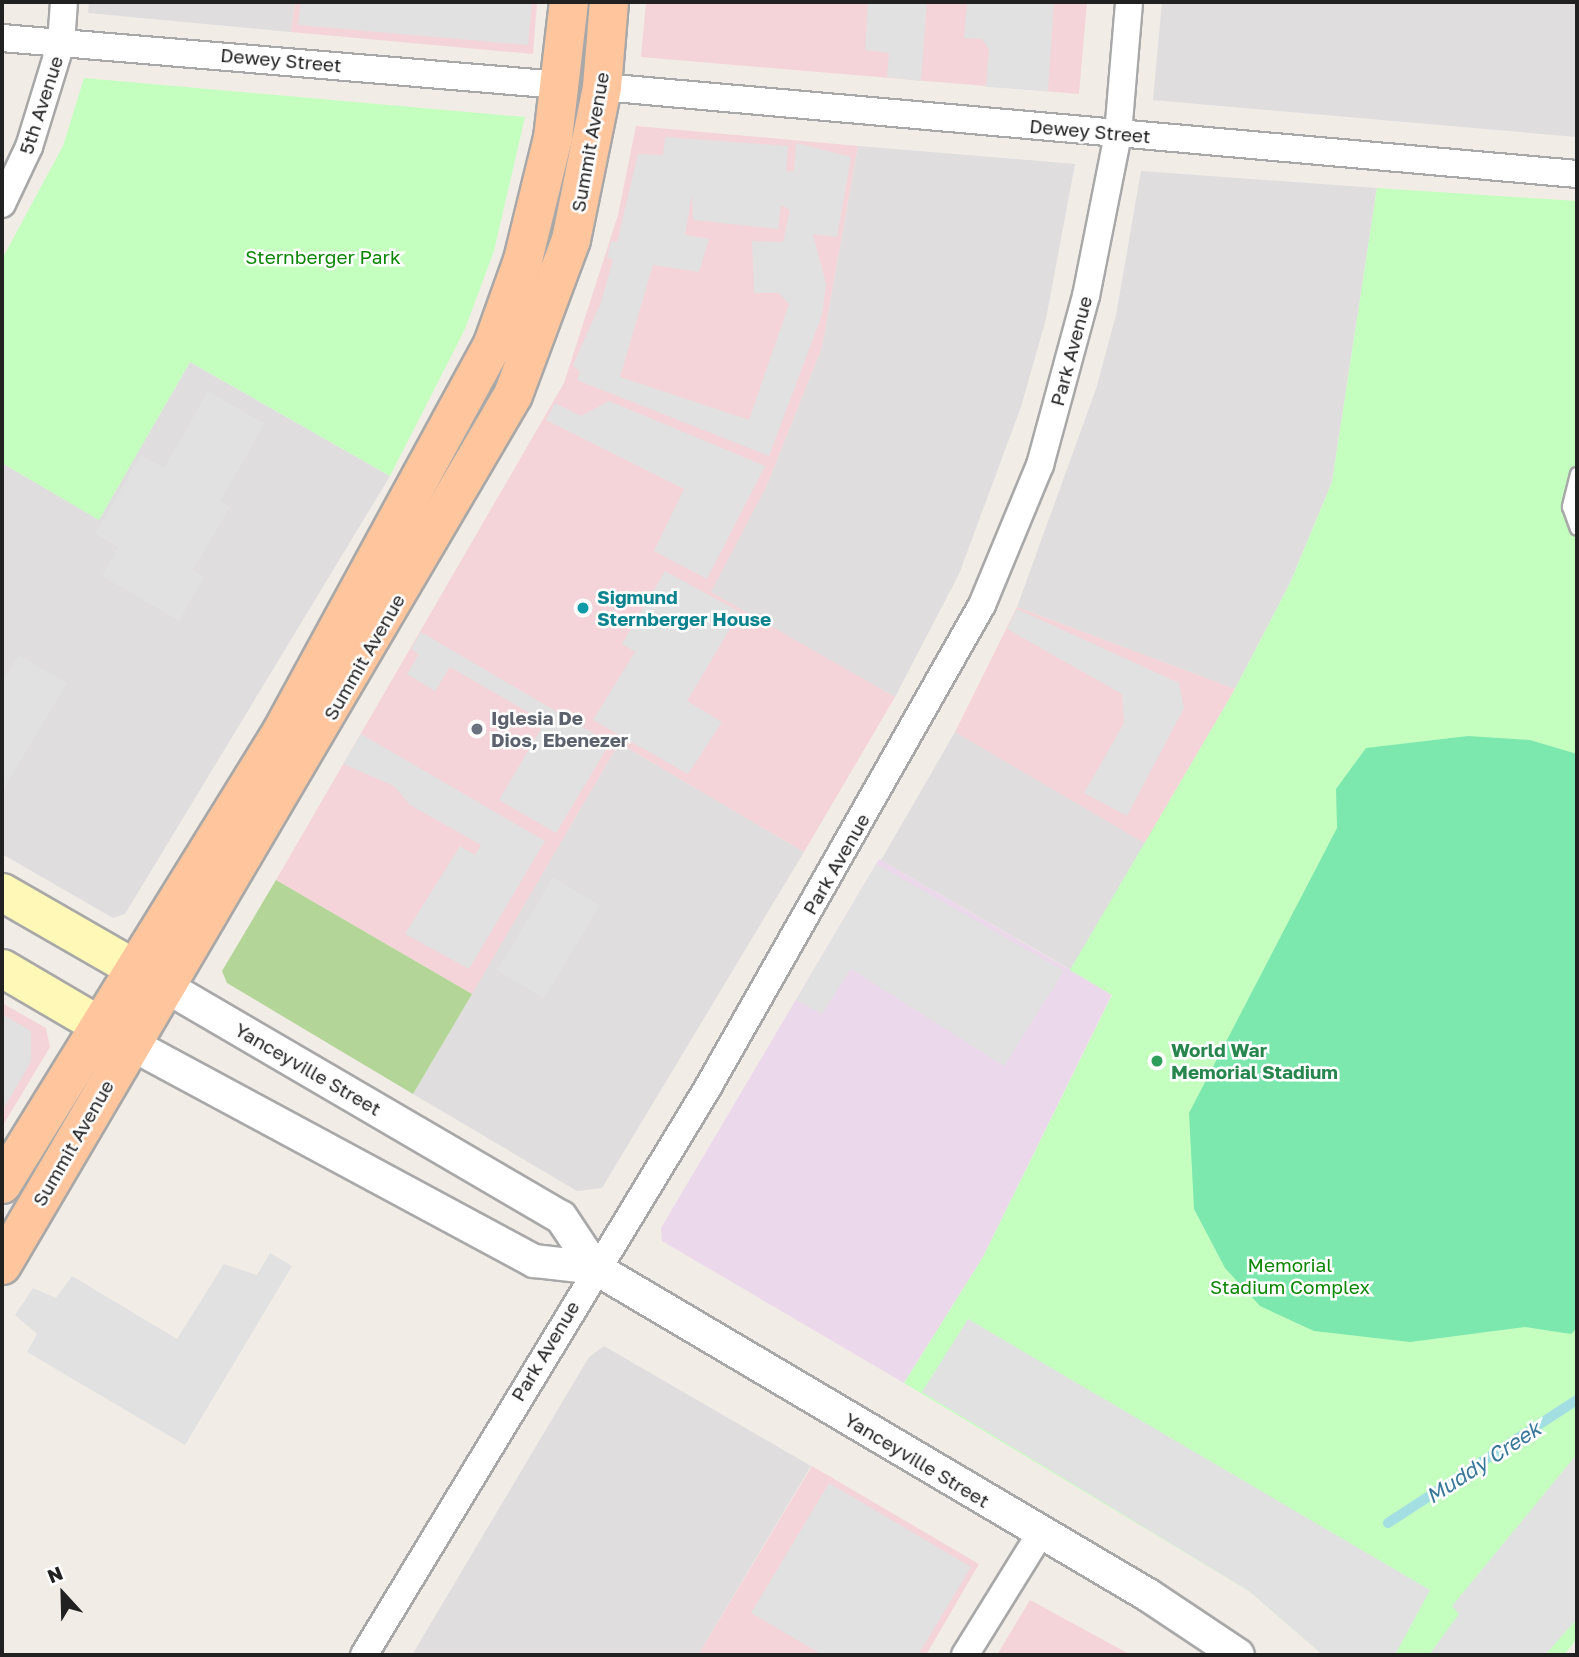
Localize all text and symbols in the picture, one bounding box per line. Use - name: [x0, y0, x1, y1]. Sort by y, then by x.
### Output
- street label: Dewey Street: [219, 43, 343, 77]
- street label: 5th Avenue: [14, 53, 68, 157]
- street label: Summit Avenue: [566, 70, 614, 214]
- street label: Dewey Street: [1028, 114, 1152, 148]
- park label: Sternberger Park: [245, 246, 401, 268]
- street label: Park Avenue: [1045, 293, 1097, 409]
- place label: Sigmund Sternberger House: [597, 586, 771, 630]
- street label: Summit Avenue: [319, 590, 409, 724]
- marker: Sigmund Sternberger House: [575, 600, 591, 616]
- place label: Iglesia De Dios, Ebenezer: [491, 707, 628, 751]
- marker: Iglesia De Dios, Ebenezer: [469, 721, 485, 737]
- street label: Park Avenue: [798, 809, 874, 919]
- street label: Yanceyville Street: [231, 1018, 385, 1120]
- place label: World War Memorial Stadium: [1171, 1039, 1338, 1083]
- marker: World War Memorial Stadium: [1149, 1053, 1165, 1069]
- street label: Summit Avenue: [28, 1076, 118, 1210]
- park label: Memorial Stadium Complex: [1210, 1254, 1370, 1298]
- street label: Park Avenue: [506, 1297, 584, 1405]
- street label: Yanceyville Street: [840, 1408, 994, 1512]
- water label: Muddy Creek: [1421, 1415, 1545, 1509]
- north arrow: [28, 1559, 98, 1629]
- text: N: [44, 1561, 66, 1587]

